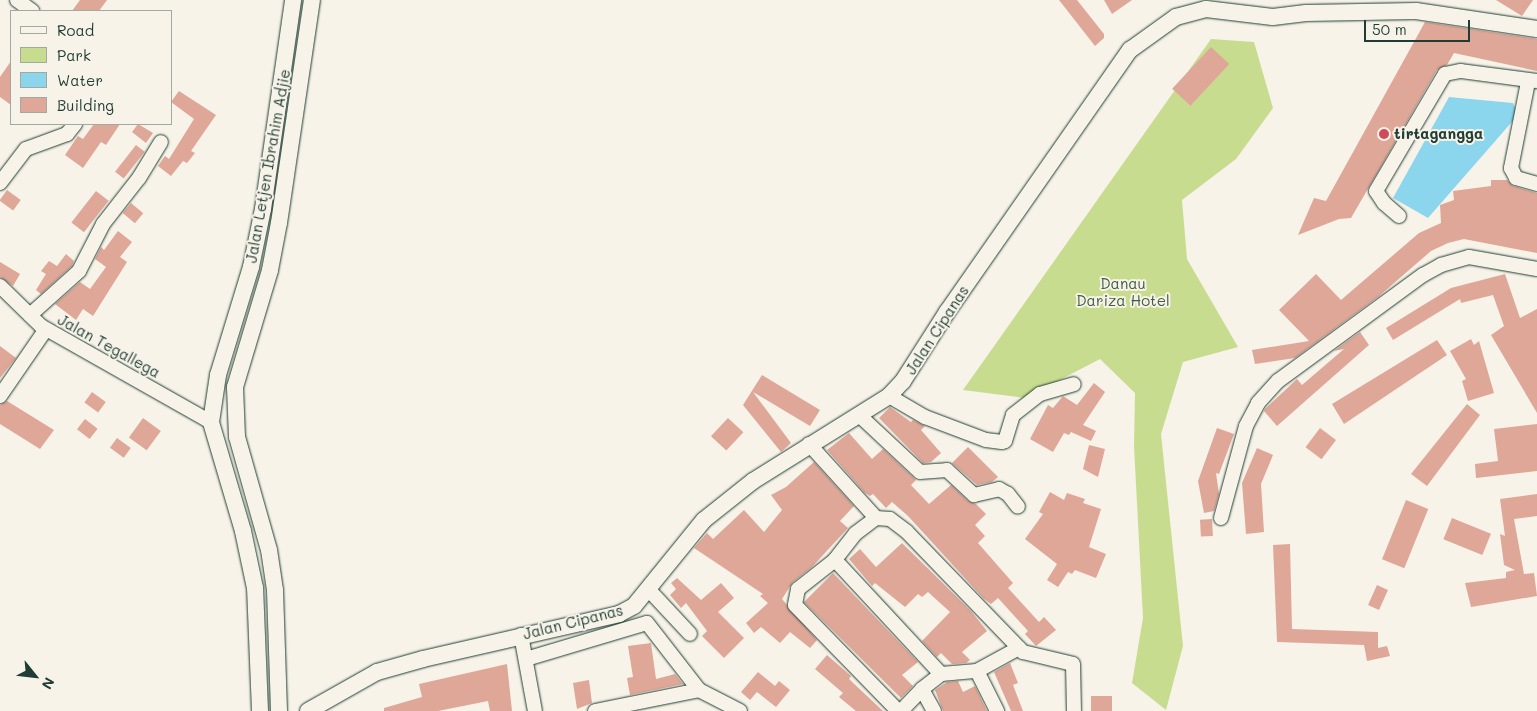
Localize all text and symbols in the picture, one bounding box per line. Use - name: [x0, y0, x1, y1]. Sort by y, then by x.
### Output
- legend: [10, 10, 172, 125]
- scale bar: [1367, 10, 1473, 42]
- text: 50 m: [1372, 19, 1407, 39]
- text: Road: [57, 20, 94, 40]
- text: Park: [57, 45, 91, 65]
- street label: Jalan Letjen Ibrahim Adjie: [242, 68, 294, 264]
- text: Water: [57, 70, 103, 90]
- text: Building: [57, 95, 114, 115]
- place label: tirtagangga: [1394, 125, 1483, 143]
- marker: tirtagangga: [1378, 128, 1390, 140]
- park label: Danau Dariza Hotel: [1076, 274, 1170, 309]
- street label: Jalan Cipanas: [901, 282, 973, 378]
- street label: Jalan Tegallega: [55, 310, 163, 382]
- street label: Jalan Cipanas: [521, 601, 625, 643]
- north arrow: [10, 651, 60, 701]
- text: N: [38, 674, 59, 693]

